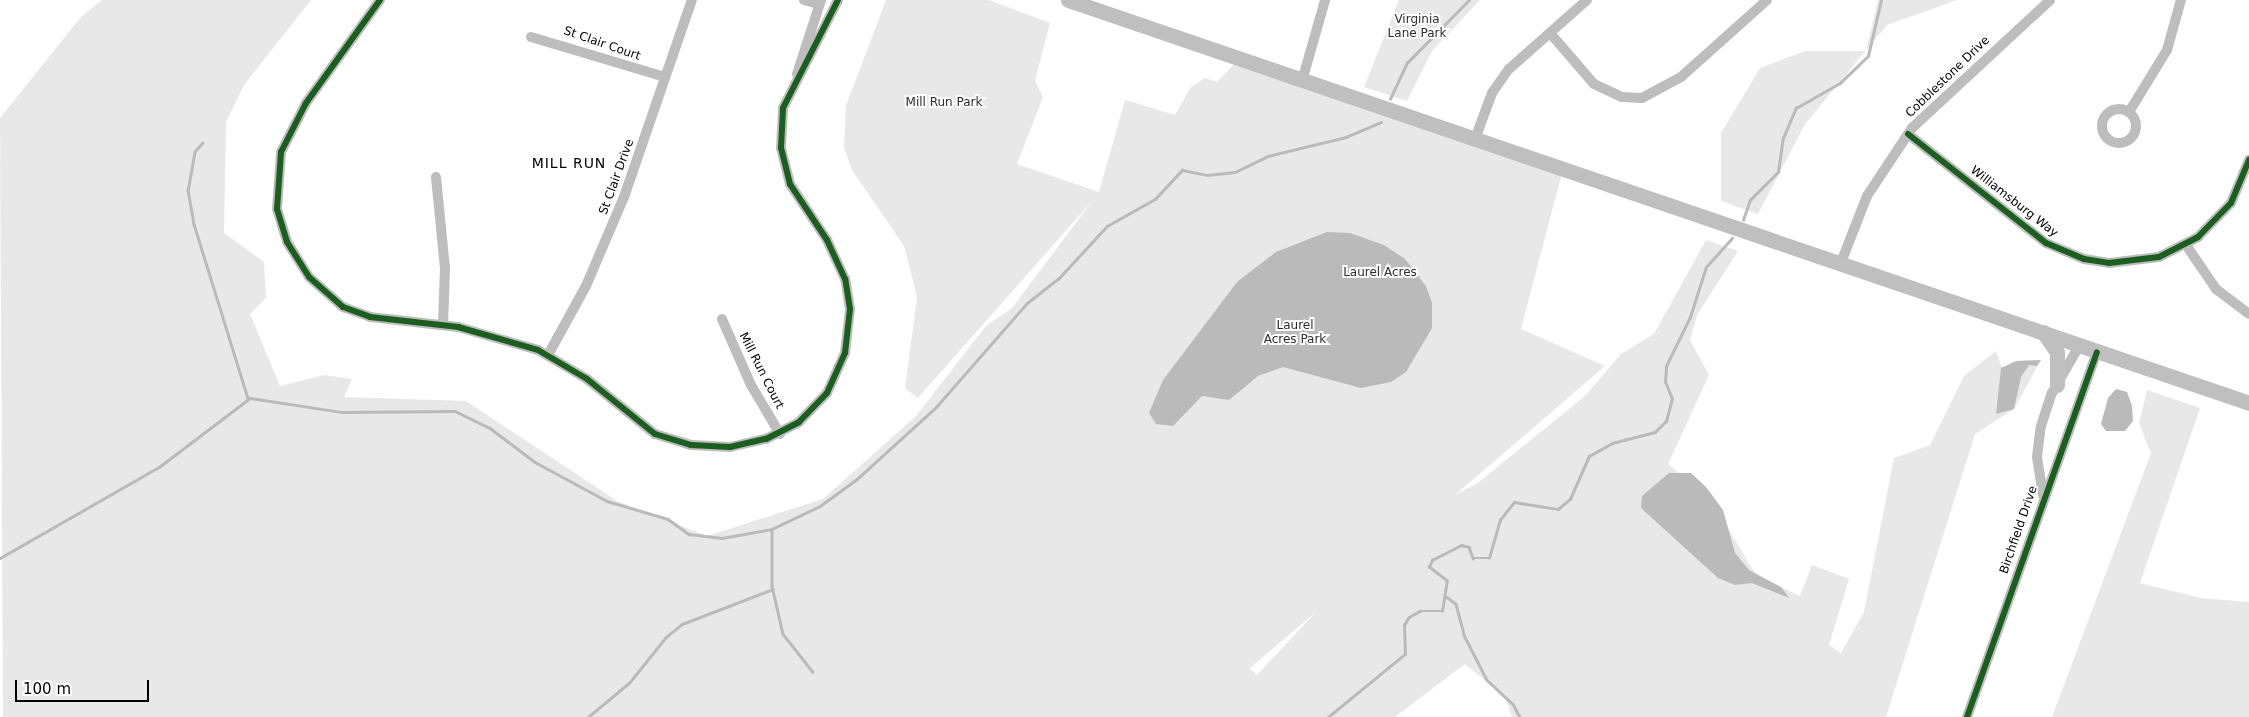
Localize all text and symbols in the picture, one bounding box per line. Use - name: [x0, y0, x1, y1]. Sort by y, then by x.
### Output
- park label: Virginia Lane Park: [1388, 13, 1446, 41]
- street label: St Clair Court: [562, 24, 642, 64]
- street label: Cobblestone Drive: [1903, 33, 1993, 121]
- park label: Mill Run Park: [906, 96, 982, 110]
- street label: St Clair Drive: [597, 137, 637, 217]
- district label: MILL RUN: [531, 155, 607, 171]
- street label: Williamsburg Way: [1967, 163, 2061, 241]
- park label: Laurel Acres: [1343, 266, 1417, 280]
- park label: Laurel Acres Park: [1264, 319, 1326, 347]
- street label: Mill Run Court: [736, 330, 786, 412]
- street label: Birchfield Drive: [1997, 484, 2041, 576]
- scale bar: [18, 670, 151, 702]
- text: 100 m: [23, 680, 71, 698]

